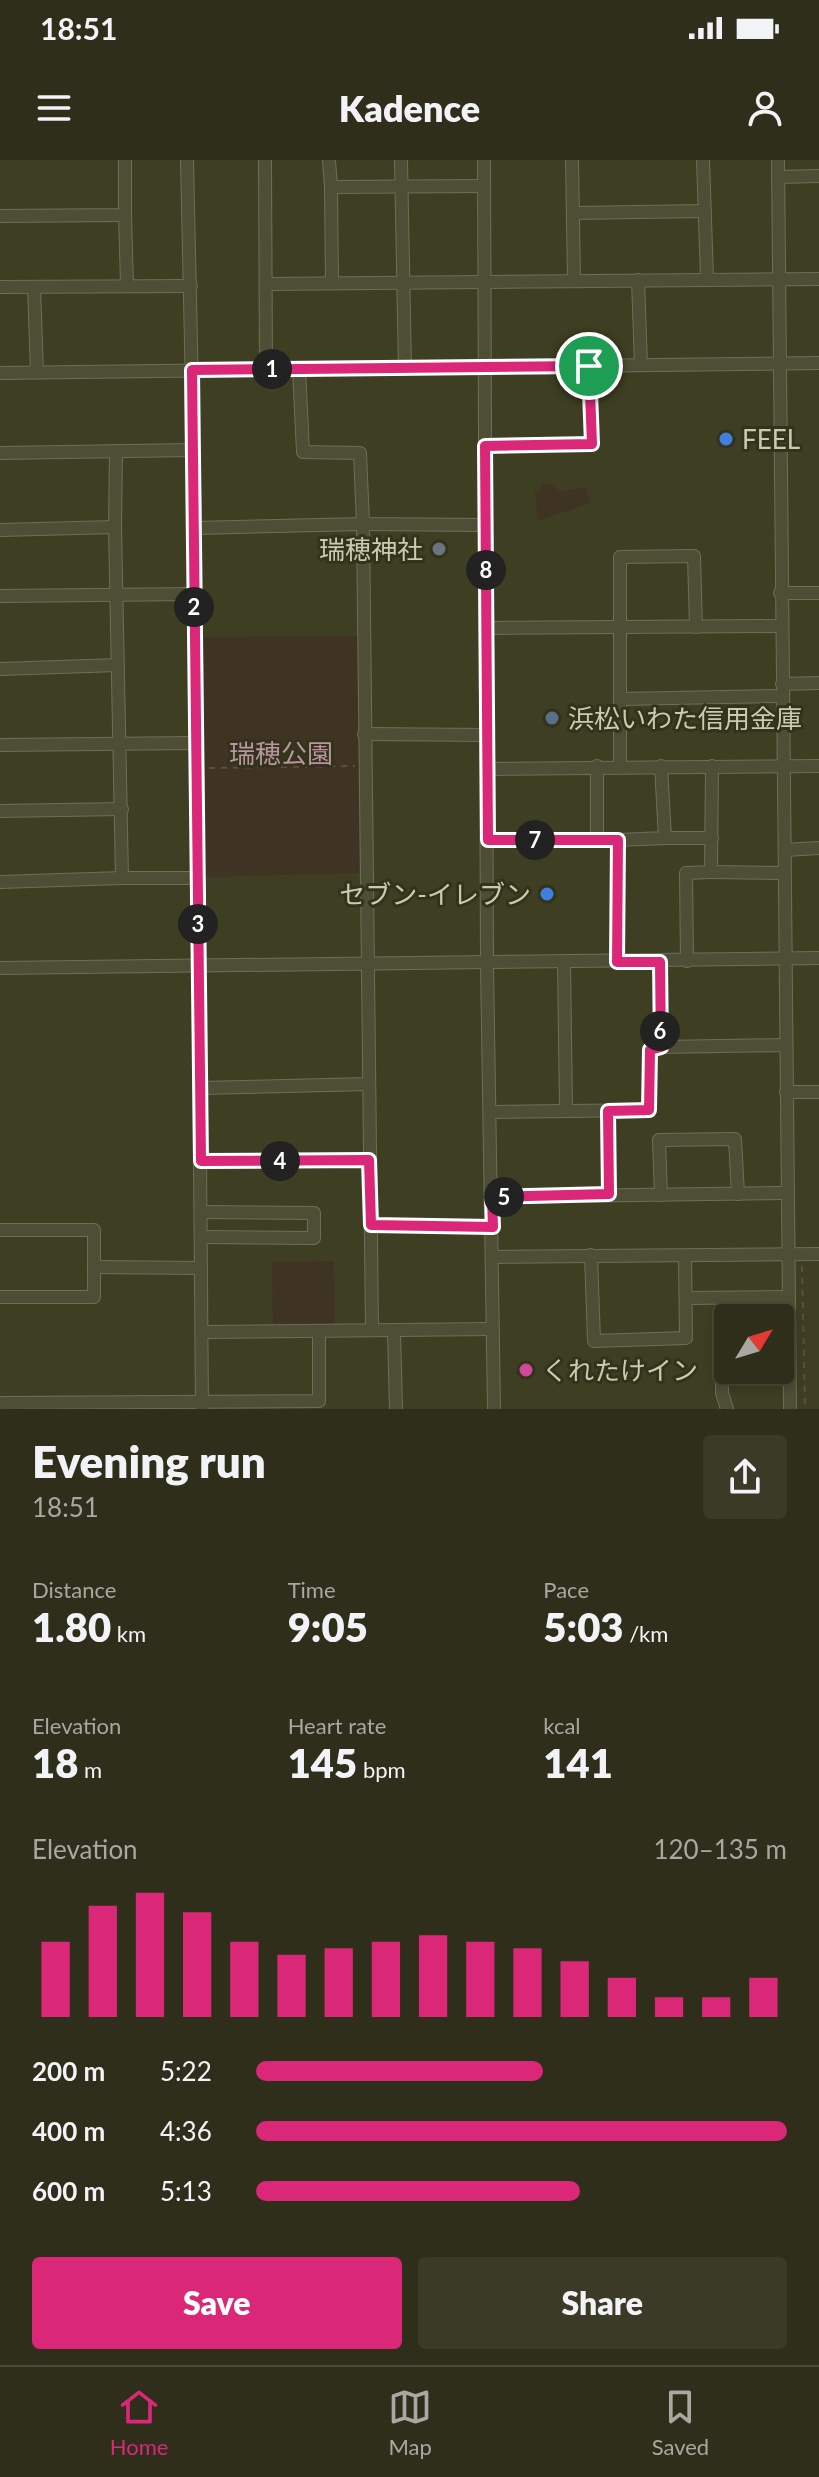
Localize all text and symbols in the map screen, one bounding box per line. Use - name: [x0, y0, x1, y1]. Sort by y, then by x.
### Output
- text: 18:51: [40, 10, 117, 46]
- icon: menu: [32, 86, 76, 130]
- text: Kadence: [339, 86, 480, 130]
- icon: person: [743, 86, 787, 130]
- pin: [555, 332, 623, 400]
- icon: arrive: [567, 344, 611, 388]
- pin: 1: [252, 349, 292, 389]
- text: 1: [266, 355, 278, 382]
- place label: FEEL: [742, 423, 800, 455]
- marker: FEEL: [717, 430, 735, 448]
- place label: 瑞穂神社: [319, 533, 423, 565]
- marker: 瑞穂神社: [430, 540, 448, 558]
- pin: 8: [466, 550, 506, 590]
- text: 8: [480, 556, 492, 583]
- pin: 2: [174, 587, 214, 627]
- text: 2: [188, 593, 200, 620]
- place label: 浜松いわた信用金庫: [568, 702, 802, 734]
- marker: 浜松いわた信用金庫: [543, 709, 561, 727]
- park label: 瑞穂公園: [229, 737, 333, 769]
- pin: 7: [515, 820, 555, 860]
- text: 7: [529, 826, 541, 853]
- place label: セブン-イレブン: [339, 878, 531, 910]
- marker: セブン-イレブン: [538, 885, 556, 903]
- pin: 3: [178, 904, 218, 944]
- text: 3: [192, 910, 204, 937]
- pin: 6: [640, 1011, 680, 1051]
- text: 6: [654, 1017, 666, 1044]
- pin: 4: [260, 1141, 300, 1181]
- text: 4: [274, 1147, 286, 1174]
- pin: 5: [484, 1177, 524, 1217]
- text: 5: [498, 1183, 510, 1210]
- north arrow: [714, 1304, 794, 1384]
- map controls: [714, 1304, 794, 1384]
- place label: くれたけイン: [542, 1354, 698, 1386]
- marker: くれたけイン: [517, 1361, 535, 1379]
- text: Evening run: [32, 1435, 266, 1487]
- button: share: [703, 1435, 787, 1519]
- text: 18:51: [32, 1491, 99, 1523]
- text: Distance: [32, 1576, 116, 1603]
- text: Time: [288, 1576, 336, 1603]
- text: Pace: [543, 1576, 589, 1603]
- text: 1.80: [32, 1603, 111, 1651]
- text: 9:05: [288, 1603, 368, 1651]
- text: 5:03: [543, 1603, 624, 1651]
- text: km: [111, 1620, 146, 1647]
- text: /km: [624, 1620, 668, 1647]
- text: Elevation: [32, 1712, 121, 1739]
- text: Heart rate: [288, 1712, 386, 1739]
- text: kcal: [543, 1712, 581, 1739]
- text: 18: [32, 1739, 78, 1787]
- text: 145: [288, 1739, 357, 1787]
- text: 141: [543, 1739, 613, 1787]
- text: m: [78, 1756, 102, 1783]
- text: bpm: [357, 1756, 406, 1783]
- text: Elevation: [32, 1833, 138, 1865]
- text: 120–135 m: [653, 1833, 787, 1865]
- text: 200 m: [32, 2055, 105, 2087]
- text: 5:22: [160, 2055, 212, 2087]
- text: 400 m: [32, 2115, 105, 2147]
- text: 4:36: [160, 2115, 212, 2147]
- text: 600 m: [32, 2175, 105, 2207]
- text: 5:13: [160, 2175, 212, 2207]
- button: Save: [32, 2257, 402, 2349]
- button: Share: [418, 2257, 787, 2349]
- tab: Home: [110, 2385, 168, 2460]
- tab: Map: [388, 2385, 432, 2460]
- tab: Saved: [652, 2385, 709, 2460]

